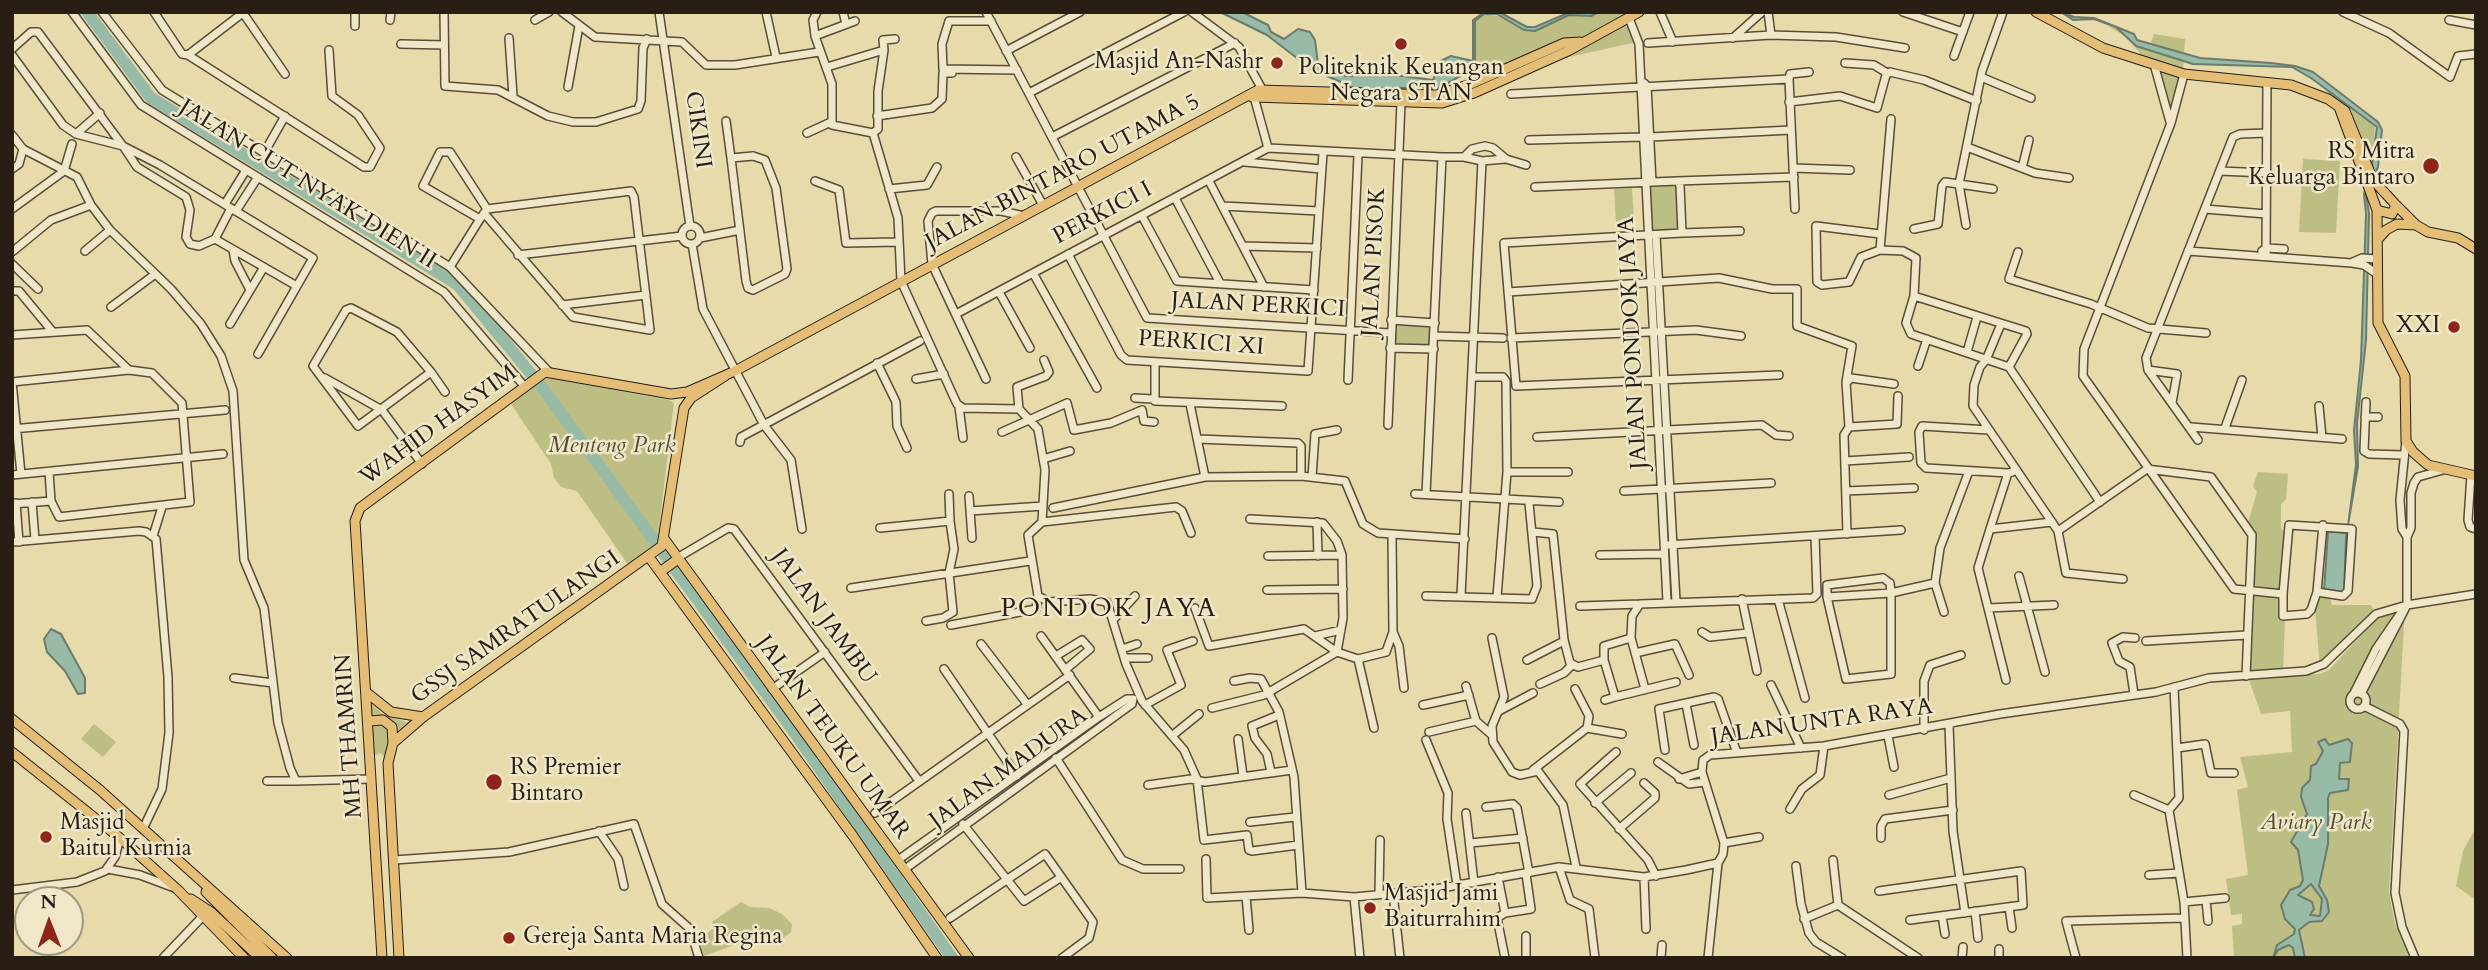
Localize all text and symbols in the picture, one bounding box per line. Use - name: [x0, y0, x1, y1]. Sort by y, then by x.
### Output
- marker: Politeknik Keuangan Negara STAN: [1393, 36, 1409, 52]
- place label: Masjid An-Nashr: [1094, 49, 1263, 77]
- marker: Masjid An-Nashr: [1269, 55, 1285, 71]
- place label: Politeknik Keuangan Negara STAN: [1298, 55, 1504, 109]
- street label: JALAN BINTARO UTAMA 5: [921, 89, 1205, 257]
- street label: CIKINI: [678, 90, 716, 170]
- street label: JALAN CUT NYAK DIEN II: [173, 94, 441, 276]
- place label: RS Mitra Keluarga Bintaro: [2248, 139, 2415, 193]
- marker: RS Mitra Keluarga Bintaro: [2421, 156, 2441, 176]
- street label: PERKICI I: [1049, 176, 1157, 252]
- street label: JALAN PISOK: [1357, 186, 1393, 338]
- street label: JALAN PONDOK JAYA: [1614, 216, 1654, 470]
- street label: JALAN PERKICI: [1170, 288, 1346, 324]
- place label: XXI: [2396, 313, 2440, 341]
- marker: XXI: [2446, 319, 2462, 335]
- street label: PERKICI XI: [1137, 326, 1265, 362]
- street label: WAHID HASYIM: [355, 360, 523, 492]
- park label: Menteng Park: [548, 433, 676, 461]
- street label: JALAN JAMBU: [765, 544, 881, 690]
- street label: GSSJ SAMRATULANGI: [406, 545, 626, 711]
- district label: PONDOK JAYA: [1002, 594, 1216, 626]
- street label: JALAN TEUKU UMAR: [749, 631, 915, 845]
- street label: MH THAMRIN: [330, 653, 370, 819]
- street label: JALAN UNTA RAYA: [1709, 694, 1935, 752]
- street label: JALAN MADURA: [925, 703, 1093, 835]
- place label: RS Premier Bintaro: [510, 755, 621, 809]
- marker: RS Premier Bintaro: [484, 772, 504, 792]
- place label: Masjid Baitul Kurnia: [60, 810, 192, 864]
- park label: Aviary Park: [2260, 810, 2372, 838]
- marker: Masjid Baitul Kurnia: [38, 829, 54, 845]
- place label: Masjid Jami Baiturrahim: [1384, 881, 1501, 935]
- north arrow: [14, 886, 84, 956]
- text: N: [40, 889, 57, 915]
- marker: Masjid Jami Baiturrahim: [1362, 900, 1378, 916]
- place label: Gereja Santa Maria Regina: [523, 924, 782, 952]
- marker: Gereja Santa Maria Regina: [501, 930, 517, 946]

